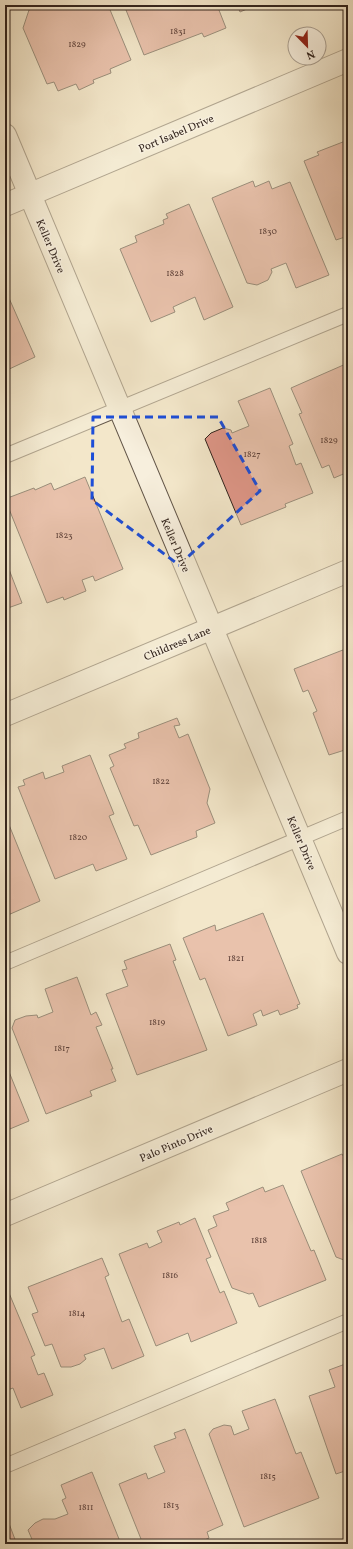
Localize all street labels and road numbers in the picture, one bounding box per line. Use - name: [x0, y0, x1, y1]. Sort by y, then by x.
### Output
- street label: Port Isabel Drive: [137, 112, 217, 157]
- street label: Keller Drive: [31, 217, 68, 276]
- street label: Keller Drive: [156, 516, 193, 575]
- street label: Childress Lane: [142, 624, 213, 665]
- street label: Keller Drive: [282, 814, 319, 873]
- street label: Palo Pinto Drive: [138, 1122, 215, 1167]

